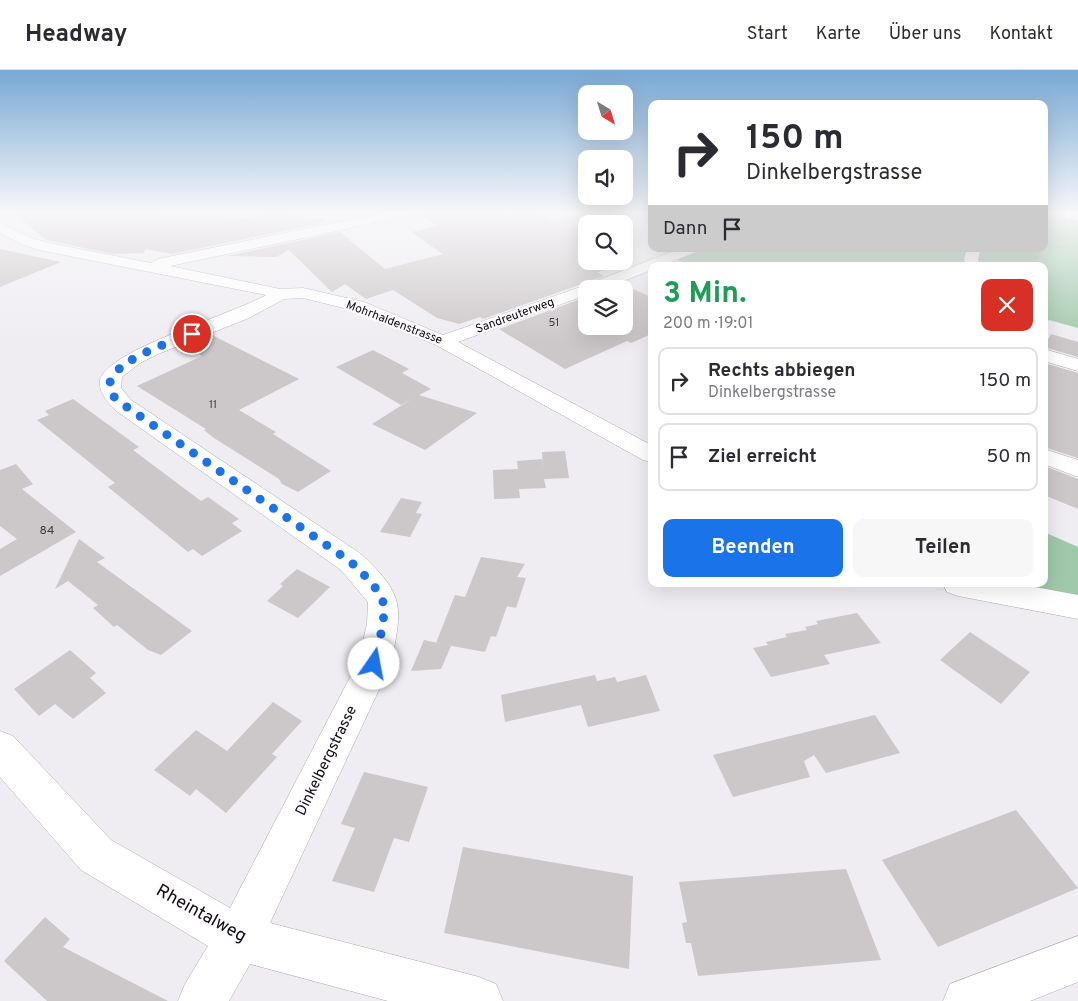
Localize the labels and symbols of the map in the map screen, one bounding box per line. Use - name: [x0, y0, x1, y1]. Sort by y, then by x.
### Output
- north arrow: [578, 85, 632, 140]
- street label: Sandreuterweg: [474, 294, 556, 338]
- street label: Mohrhaldenstrasse: [343, 297, 445, 349]
- pin: [171, 313, 213, 355]
- house number: 51: [549, 316, 559, 330]
- house number: 11: [209, 398, 217, 412]
- house number: 84: [40, 523, 54, 539]
- position arrow: [347, 637, 399, 689]
- street label: Dinkelbergstrasse: [292, 703, 362, 819]
- street label: Rheintalweg: [152, 880, 250, 948]

